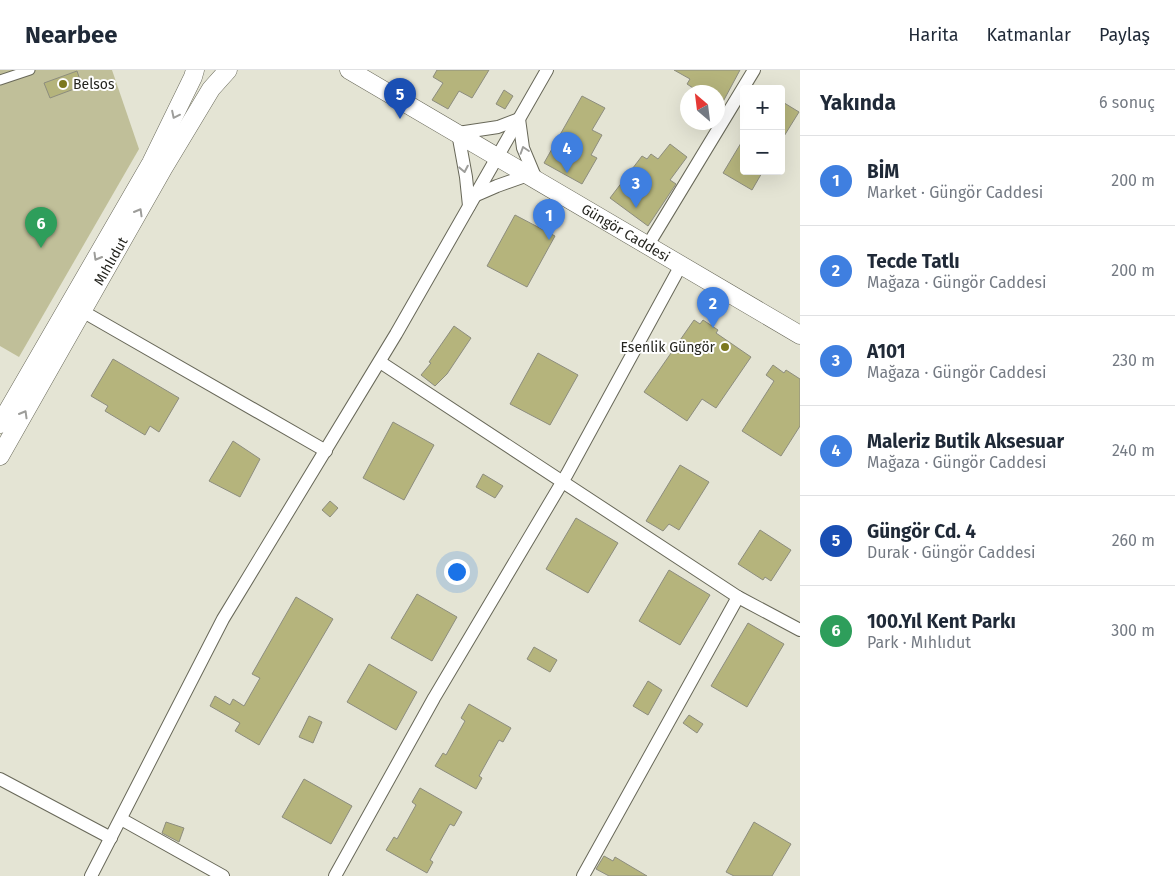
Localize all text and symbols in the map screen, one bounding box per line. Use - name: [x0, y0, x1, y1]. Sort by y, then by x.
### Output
- text: Nearbee: [25, 21, 118, 49]
- text: Harita: [908, 24, 958, 46]
- text: Katmanlar: [986, 24, 1071, 46]
- text: Paylaş: [1099, 24, 1150, 46]
- place label: Belsos: [73, 76, 115, 93]
- marker: Belsos: [57, 78, 69, 90]
- pin: 5: [384, 78, 416, 119]
- north arrow: [680, 85, 725, 130]
- map controls: [740, 85, 785, 175]
- button: +: [740, 85, 785, 130]
- text: Yakında: [820, 90, 896, 116]
- text: 6 sonuç: [1099, 93, 1155, 112]
- one-way arrow: [171, 109, 181, 118]
- button: −: [740, 130, 785, 175]
- pin: 4: [551, 132, 583, 173]
- one-way arrow: [520, 146, 530, 155]
- text: BİM: [867, 160, 899, 183]
- one-way arrow: [458, 165, 469, 174]
- pin: 3: [620, 167, 652, 208]
- text: 1: [832, 171, 840, 190]
- text: 200 m: [1111, 171, 1155, 190]
- text: Market · Güngör Caddesi: [867, 183, 1043, 202]
- pin: 1: [533, 199, 565, 240]
- street label: Güngör Caddesi: [578, 200, 673, 265]
- pin: 6: [25, 207, 57, 248]
- one-way arrow: [132, 208, 142, 217]
- street label: Mıhlıdut: [90, 233, 131, 288]
- text: Tecde Tatlı: [867, 250, 960, 273]
- one-way arrow: [93, 251, 103, 260]
- text: 2: [832, 261, 840, 280]
- text: 200 m: [1111, 261, 1155, 280]
- text: Mağaza · Güngör Caddesi: [867, 273, 1046, 292]
- pin: 2: [697, 287, 729, 328]
- place label: Esenlik Güngör: [620, 339, 716, 356]
- text: A101: [867, 340, 906, 363]
- marker: Esenlik Güngör: [719, 341, 731, 353]
- text: 3: [832, 351, 840, 370]
- text: 230 m: [1112, 351, 1155, 370]
- text: Mağaza · Güngör Caddesi: [867, 363, 1046, 382]
- one-way arrow: [18, 410, 28, 419]
- text: Maleriz Butik Aksesuar: [867, 430, 1064, 453]
- text: 4: [831, 441, 841, 460]
- text: 240 m: [1112, 441, 1155, 460]
- text: Mağaza · Güngör Caddesi: [867, 453, 1046, 472]
- text: Güngör Cd. 4: [867, 520, 976, 543]
- text: 5: [832, 531, 840, 550]
- text: 260 m: [1112, 531, 1155, 550]
- text: Durak · Güngör Caddesi: [867, 543, 1035, 562]
- your location: [444, 559, 470, 585]
- text: 100.Yıl Kent Parkı: [867, 610, 1016, 633]
- text: 6: [831, 621, 841, 640]
- text: 300 m: [1111, 621, 1155, 640]
- text: Park · Mıhlıdut: [867, 633, 971, 652]

